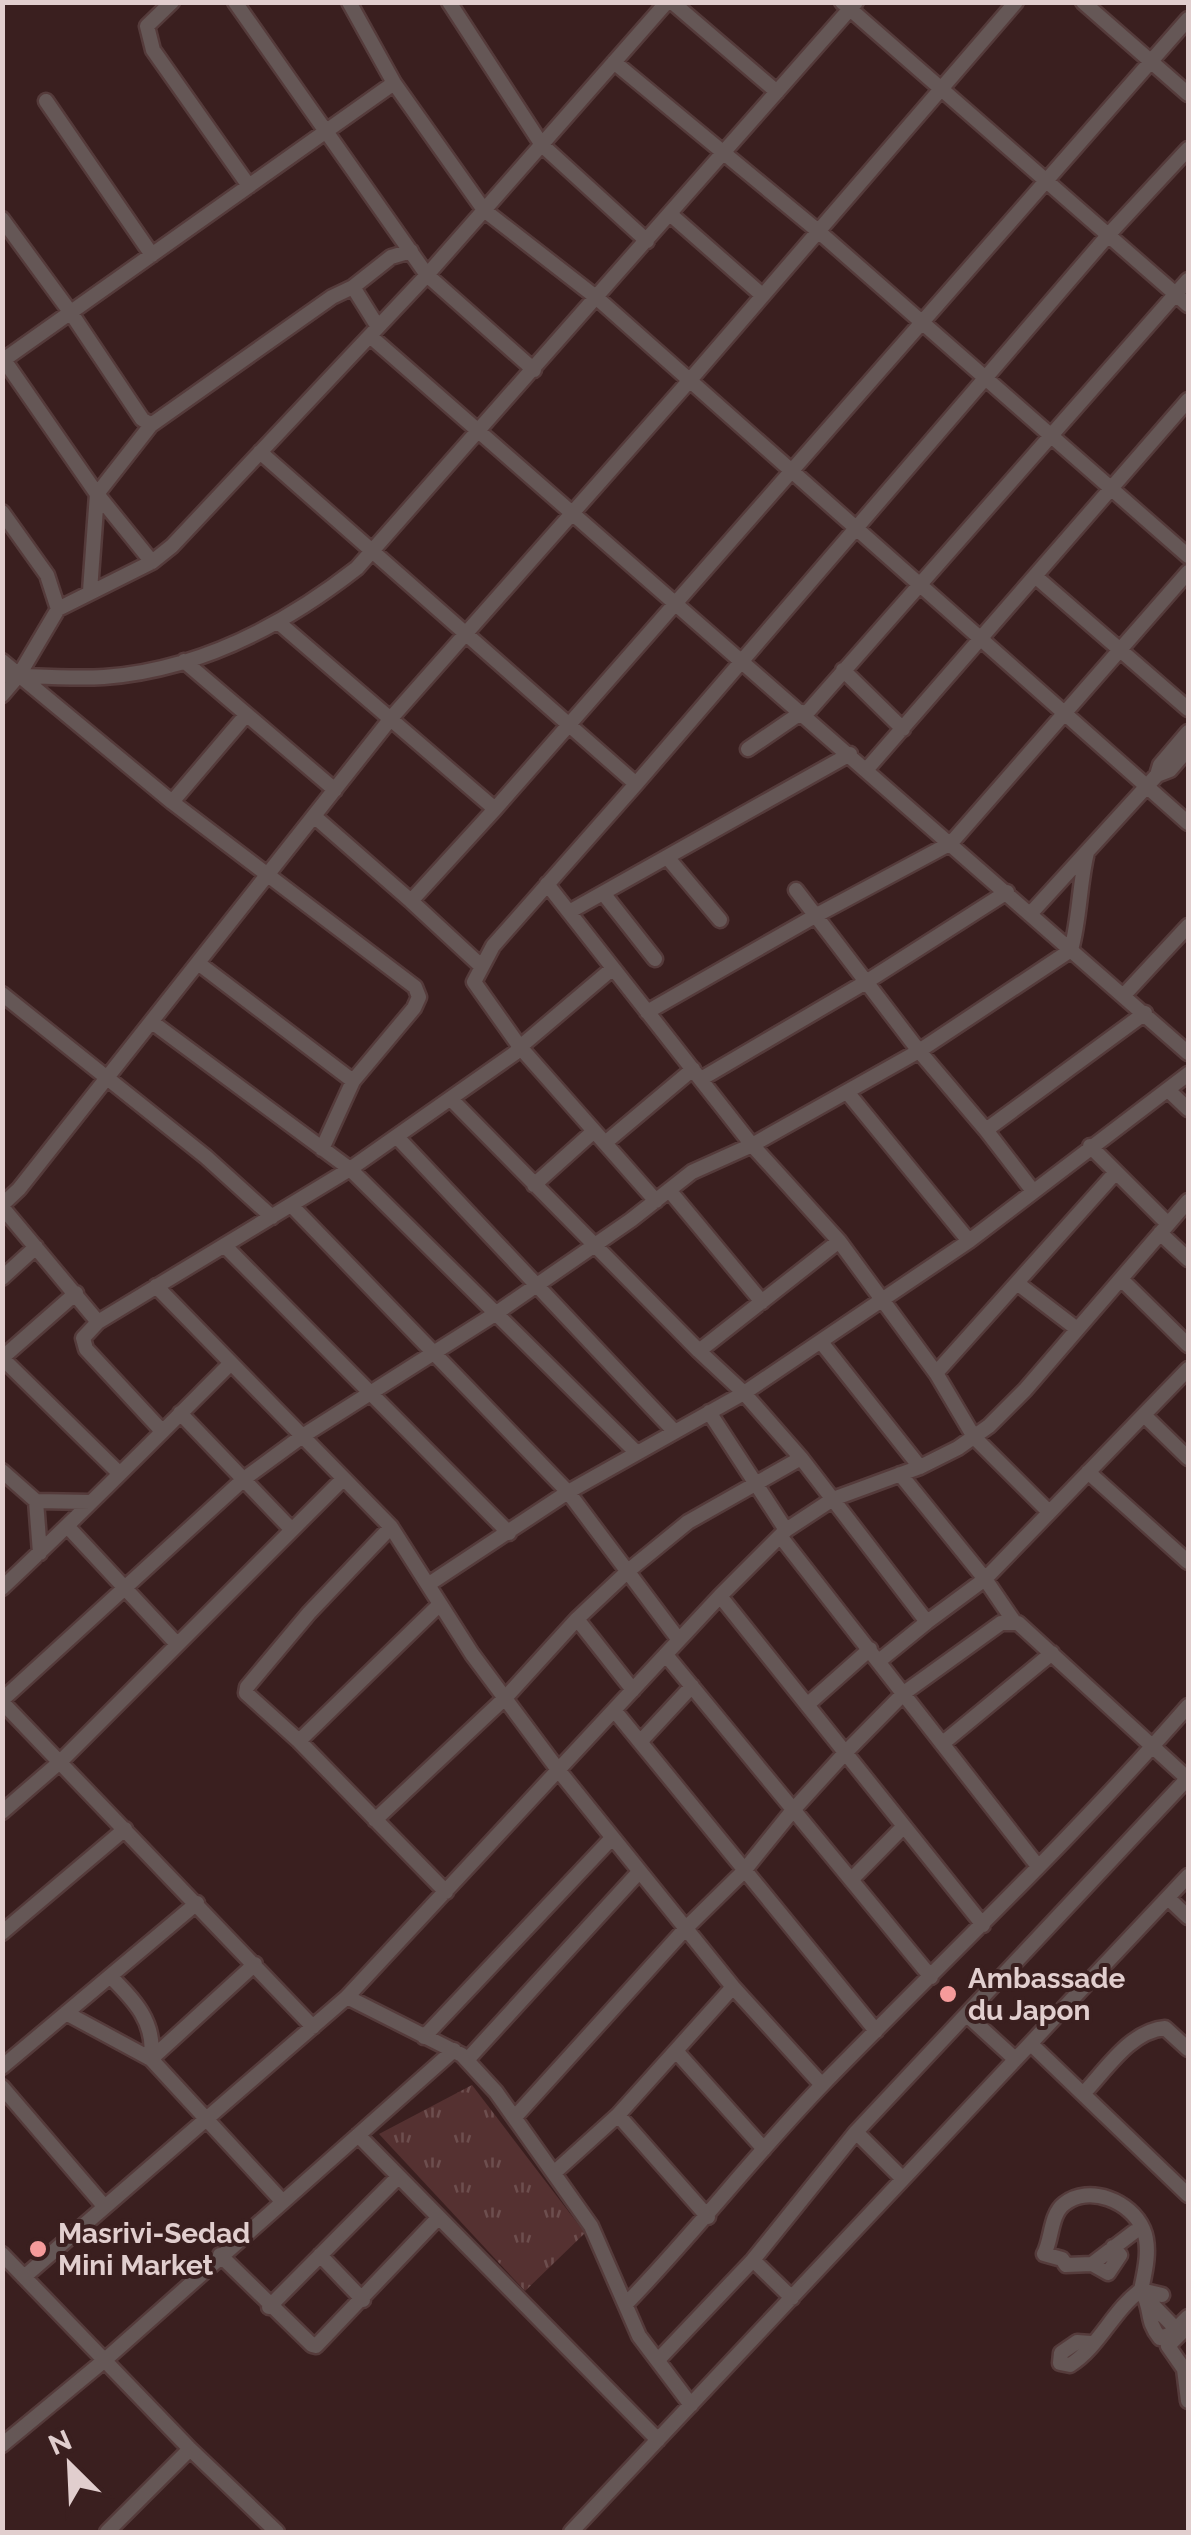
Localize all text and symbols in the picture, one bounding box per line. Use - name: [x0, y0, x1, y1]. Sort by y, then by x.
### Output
- place label: Ambassade du Japon: [968, 1962, 1126, 2027]
- marker: Ambassade du Japon: [937, 1983, 959, 2005]
- place label: Masrivi-Sedad Mini Market: [58, 2217, 250, 2282]
- marker: Masrivi-Sedad Mini Market: [27, 2238, 49, 2260]
- north arrow: [20, 2415, 120, 2515]
- text: N: [44, 2423, 77, 2462]

